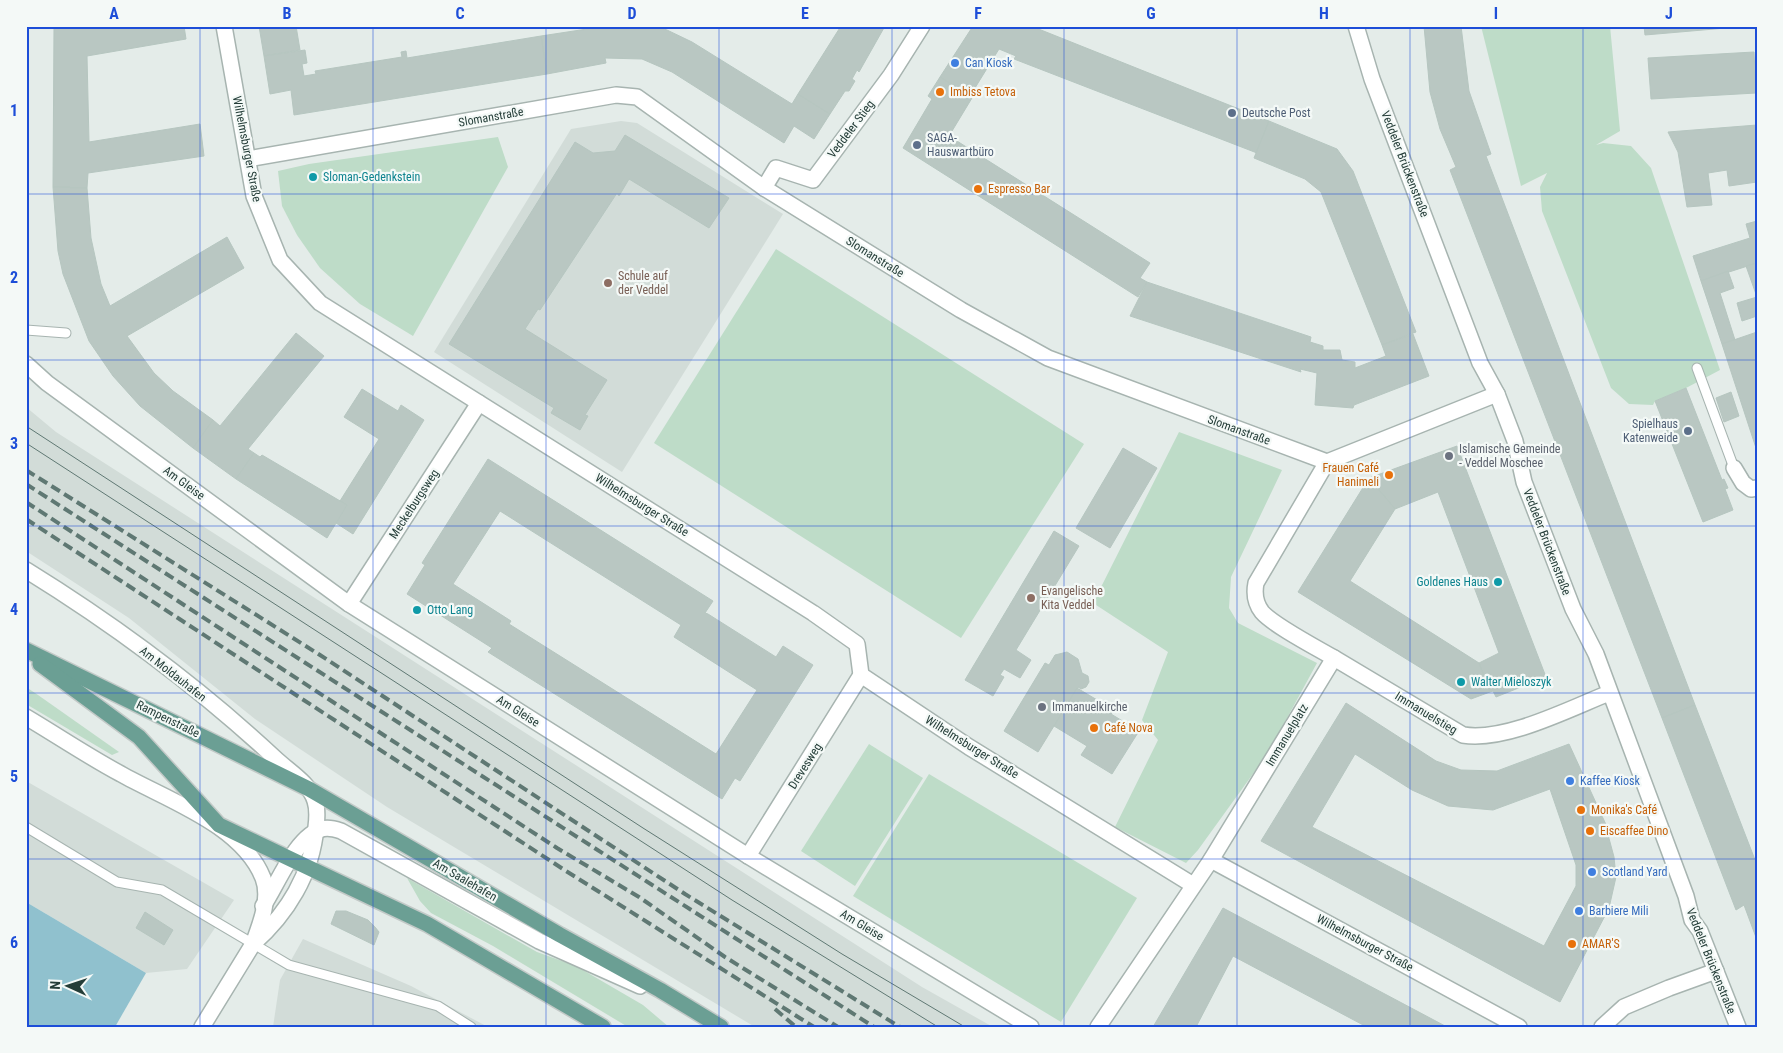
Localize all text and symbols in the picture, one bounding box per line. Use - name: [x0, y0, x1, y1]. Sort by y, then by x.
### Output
- text: A: [109, 4, 119, 23]
- text: B: [283, 4, 292, 23]
- text: C: [455, 4, 465, 23]
- text: D: [627, 4, 637, 23]
- text: E: [801, 4, 809, 23]
- text: F: [974, 4, 982, 23]
- text: G: [1146, 4, 1156, 23]
- text: H: [1319, 4, 1329, 23]
- text: I: [1494, 4, 1498, 23]
- text: J: [1665, 4, 1673, 23]
- place label: Can Kiosk: [965, 56, 1013, 70]
- marker: Can Kiosk: [949, 57, 961, 69]
- place label: Imbiss Tetova: [950, 85, 1016, 99]
- marker: Imbiss Tetova: [934, 86, 946, 98]
- street label: Wilhelmsburger Straße: [230, 95, 264, 203]
- street label: Veddeler Stieg: [825, 97, 877, 161]
- text: 1: [10, 101, 18, 120]
- street label: Slomanstraße: [457, 104, 525, 130]
- place label: Deutsche Post: [1242, 106, 1311, 120]
- marker: Deutsche Post: [1226, 107, 1238, 119]
- street label: Veddeler Brückenstraße: [1378, 109, 1432, 219]
- place label: SAGA- Hauswartbüro: [927, 131, 994, 159]
- marker: SAGA- Hauswartbüro: [911, 139, 923, 151]
- place label: Sloman-Gedenkstein: [323, 170, 420, 184]
- marker: Sloman-Gedenkstein: [307, 171, 319, 183]
- place label: Espresso Bar: [988, 182, 1051, 196]
- marker: Espresso Bar: [972, 183, 984, 195]
- street label: Slomanstraße: [843, 234, 907, 281]
- text: 2: [10, 268, 18, 287]
- place label: Schule auf der Veddel: [618, 269, 668, 297]
- marker: Schule auf der Veddel: [602, 277, 614, 289]
- street label: Slomanstraße: [1206, 412, 1273, 448]
- place label: Spielhaus Katenweide: [1623, 417, 1678, 445]
- marker: Spielhaus Katenweide: [1682, 425, 1694, 437]
- text: 3: [10, 434, 18, 453]
- place label: Islamische Gemeinde - Veddel Moschee: [1459, 442, 1561, 470]
- marker: Islamische Gemeinde - Veddel Moschee: [1443, 450, 1455, 462]
- place label: Frauen Café Hanimeli: [1322, 461, 1379, 489]
- street label: Am Gleise: [160, 463, 208, 503]
- street label: Meckelburgsweg: [386, 467, 442, 541]
- marker: Frauen Café Hanimeli: [1383, 469, 1395, 481]
- street label: Wilhelmsburger Straße: [593, 471, 692, 540]
- street label: Veddeler Brückenstraße: [1520, 487, 1574, 597]
- place label: Goldenes Haus: [1416, 575, 1488, 589]
- marker: Goldenes Haus: [1492, 576, 1504, 588]
- place label: Evangelische Kita Veddel: [1041, 584, 1103, 612]
- marker: Evangelische Kita Veddel: [1025, 592, 1037, 604]
- text: 4: [10, 600, 18, 619]
- place label: Otto Lang: [427, 603, 473, 617]
- marker: Otto Lang: [411, 604, 423, 616]
- street label: Am Moldauhafen: [137, 644, 209, 704]
- place label: Walter Mieloszyk: [1471, 675, 1552, 689]
- marker: Walter Mieloszyk: [1455, 676, 1467, 688]
- street label: Immanuelstieg: [1392, 689, 1460, 737]
- street label: Am Gleise: [494, 692, 542, 730]
- street label: Rampenstraße: [134, 698, 202, 740]
- place label: Immanuelkirche: [1052, 700, 1128, 714]
- marker: Immanuelkirche: [1036, 701, 1048, 713]
- street label: Immanuelplatz: [1263, 701, 1311, 769]
- street label: Wilhelmsburger Straße: [923, 713, 1022, 782]
- place label: Café Nova: [1104, 721, 1153, 735]
- marker: Café Nova: [1088, 722, 1100, 734]
- street label: Drevesweg: [785, 740, 825, 792]
- text: 5: [10, 767, 18, 786]
- place label: Kaffee Kiosk: [1580, 774, 1641, 788]
- marker: Kaffee Kiosk: [1564, 775, 1576, 787]
- place label: Monika's Café: [1591, 803, 1657, 817]
- marker: Monika's Café: [1575, 804, 1587, 816]
- place label: Eiscaffee Dino: [1600, 824, 1668, 838]
- marker: Eiscaffee Dino: [1584, 825, 1596, 837]
- street label: Am Saalehafen: [431, 856, 500, 904]
- place label: Scotland Yard: [1602, 865, 1668, 879]
- marker: Scotland Yard: [1586, 866, 1598, 878]
- place label: Barbiere Mili: [1589, 904, 1649, 918]
- marker: Barbiere Mili: [1573, 905, 1585, 917]
- street label: Veddeler Brückenstraße: [1683, 906, 1739, 1016]
- street label: Am Gleise: [838, 907, 887, 944]
- street label: Wilhelmsburger Straße: [1314, 912, 1416, 975]
- text: 6: [10, 933, 18, 952]
- place label: AMAR'S: [1582, 937, 1620, 951]
- marker: AMAR'S: [1566, 938, 1578, 950]
- north arrow: [42, 960, 92, 1010]
- text: N: [47, 981, 63, 990]

